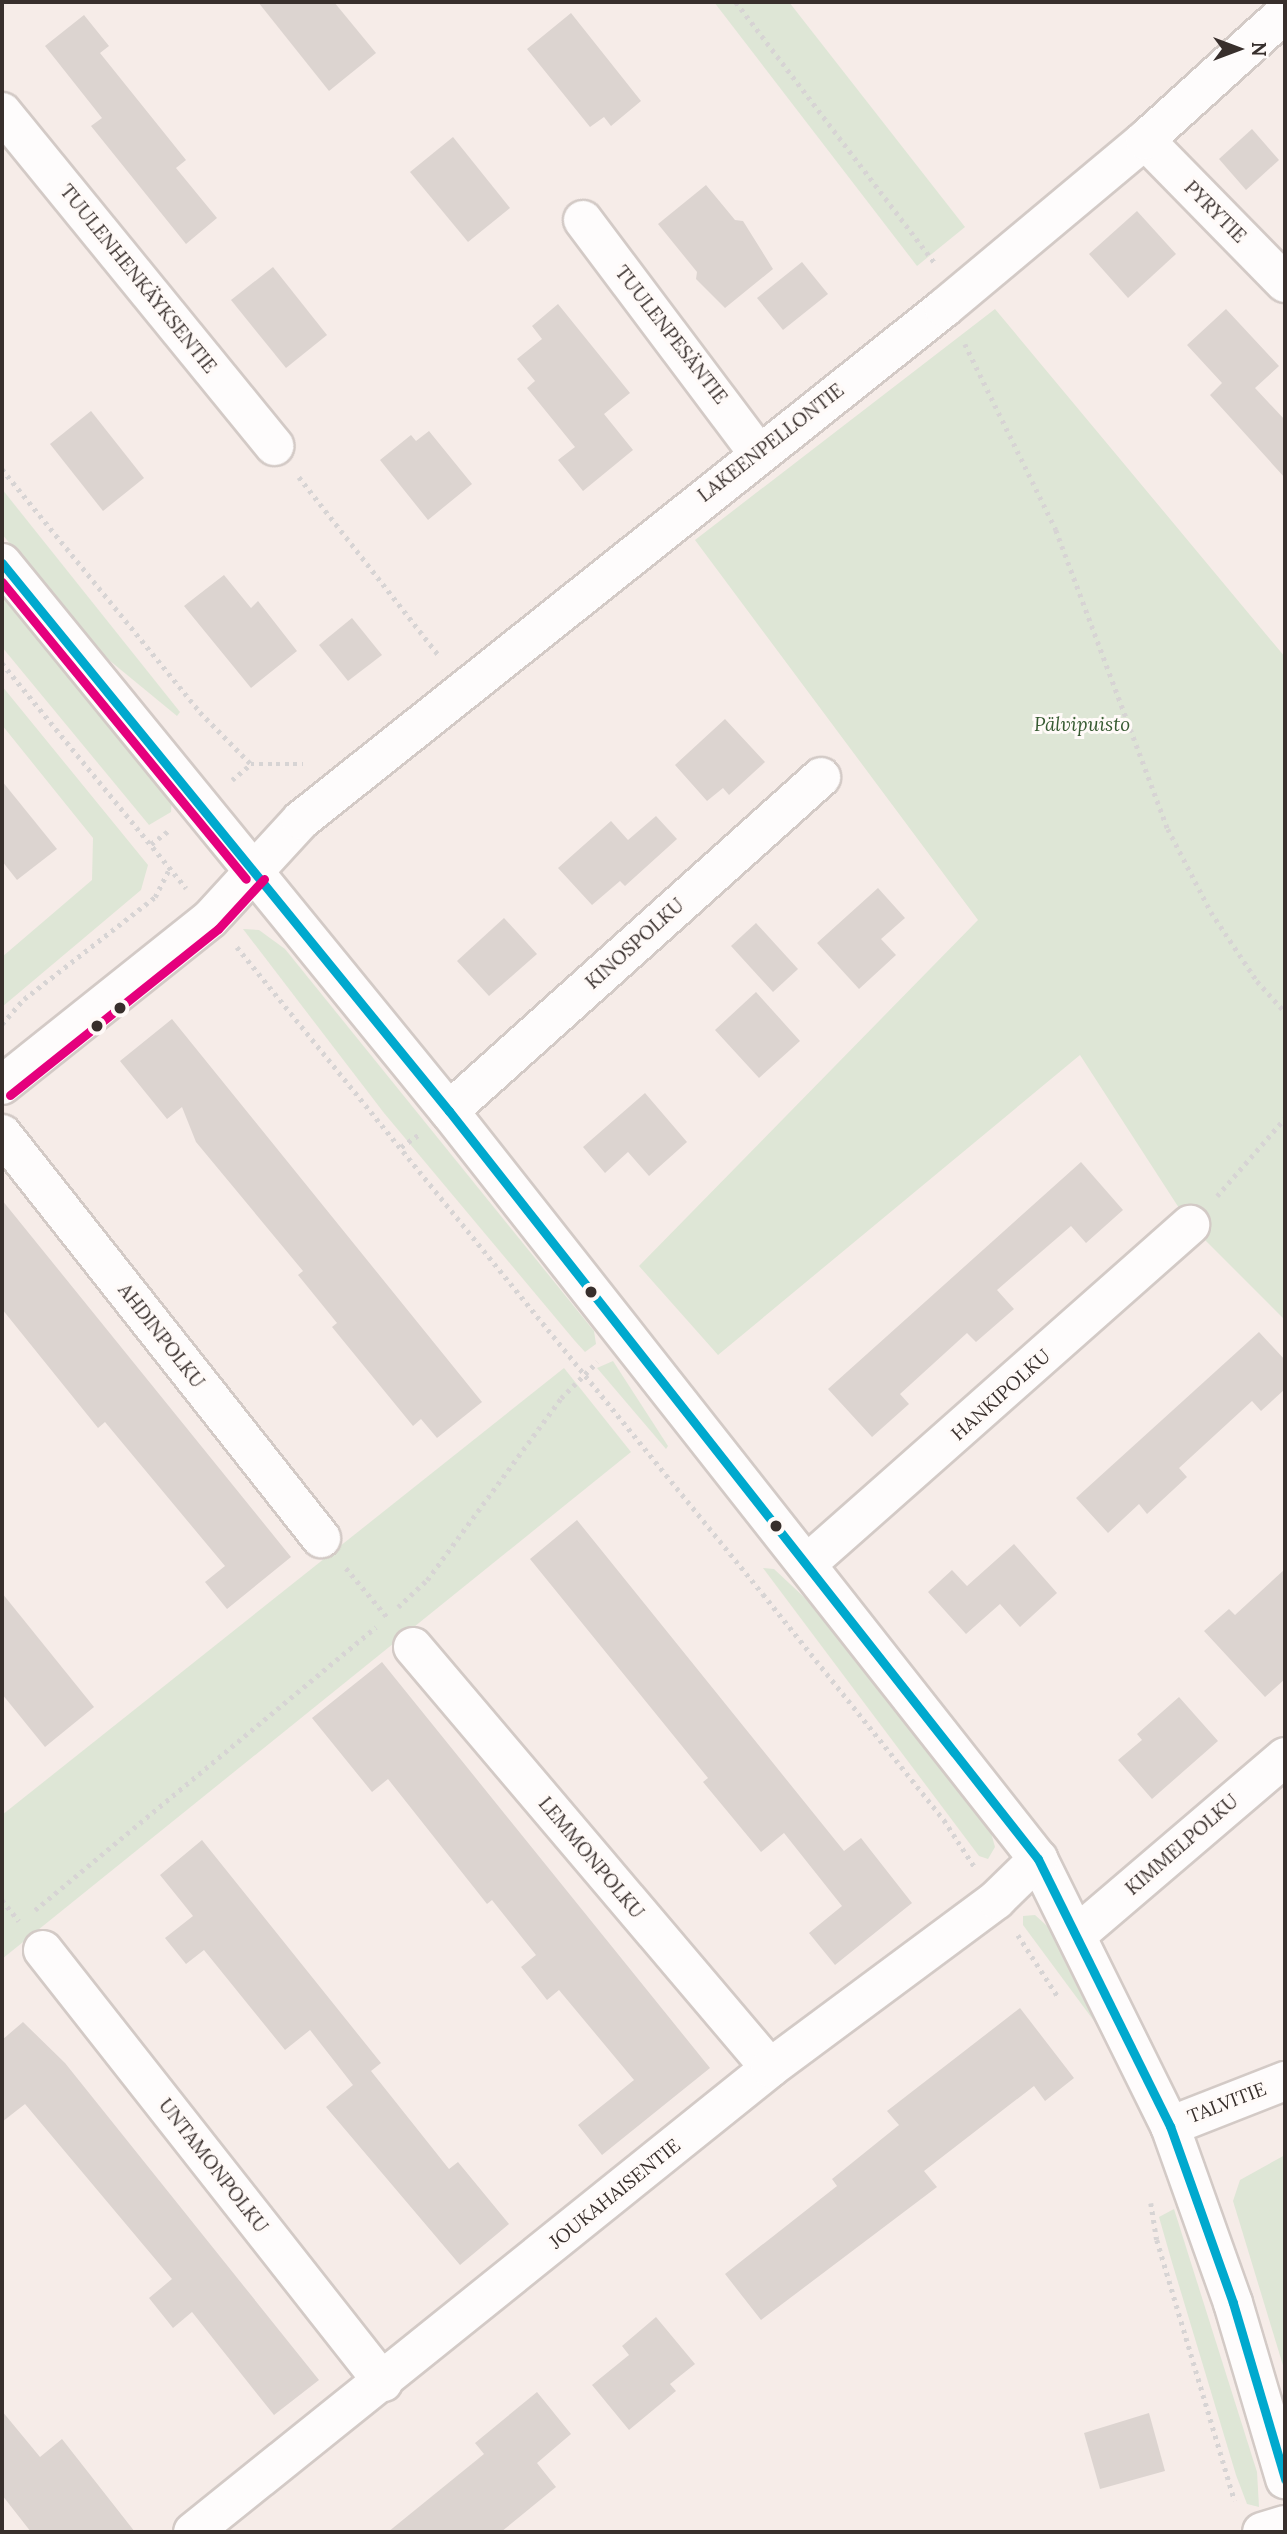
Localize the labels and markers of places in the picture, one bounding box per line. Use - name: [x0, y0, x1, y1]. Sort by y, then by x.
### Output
- unlabelled marker: [113, 1001, 127, 1015]
- unlabelled marker: [90, 1019, 104, 1033]
- unlabelled marker: [584, 1285, 598, 1299]
- unlabelled marker: [769, 1519, 783, 1533]

